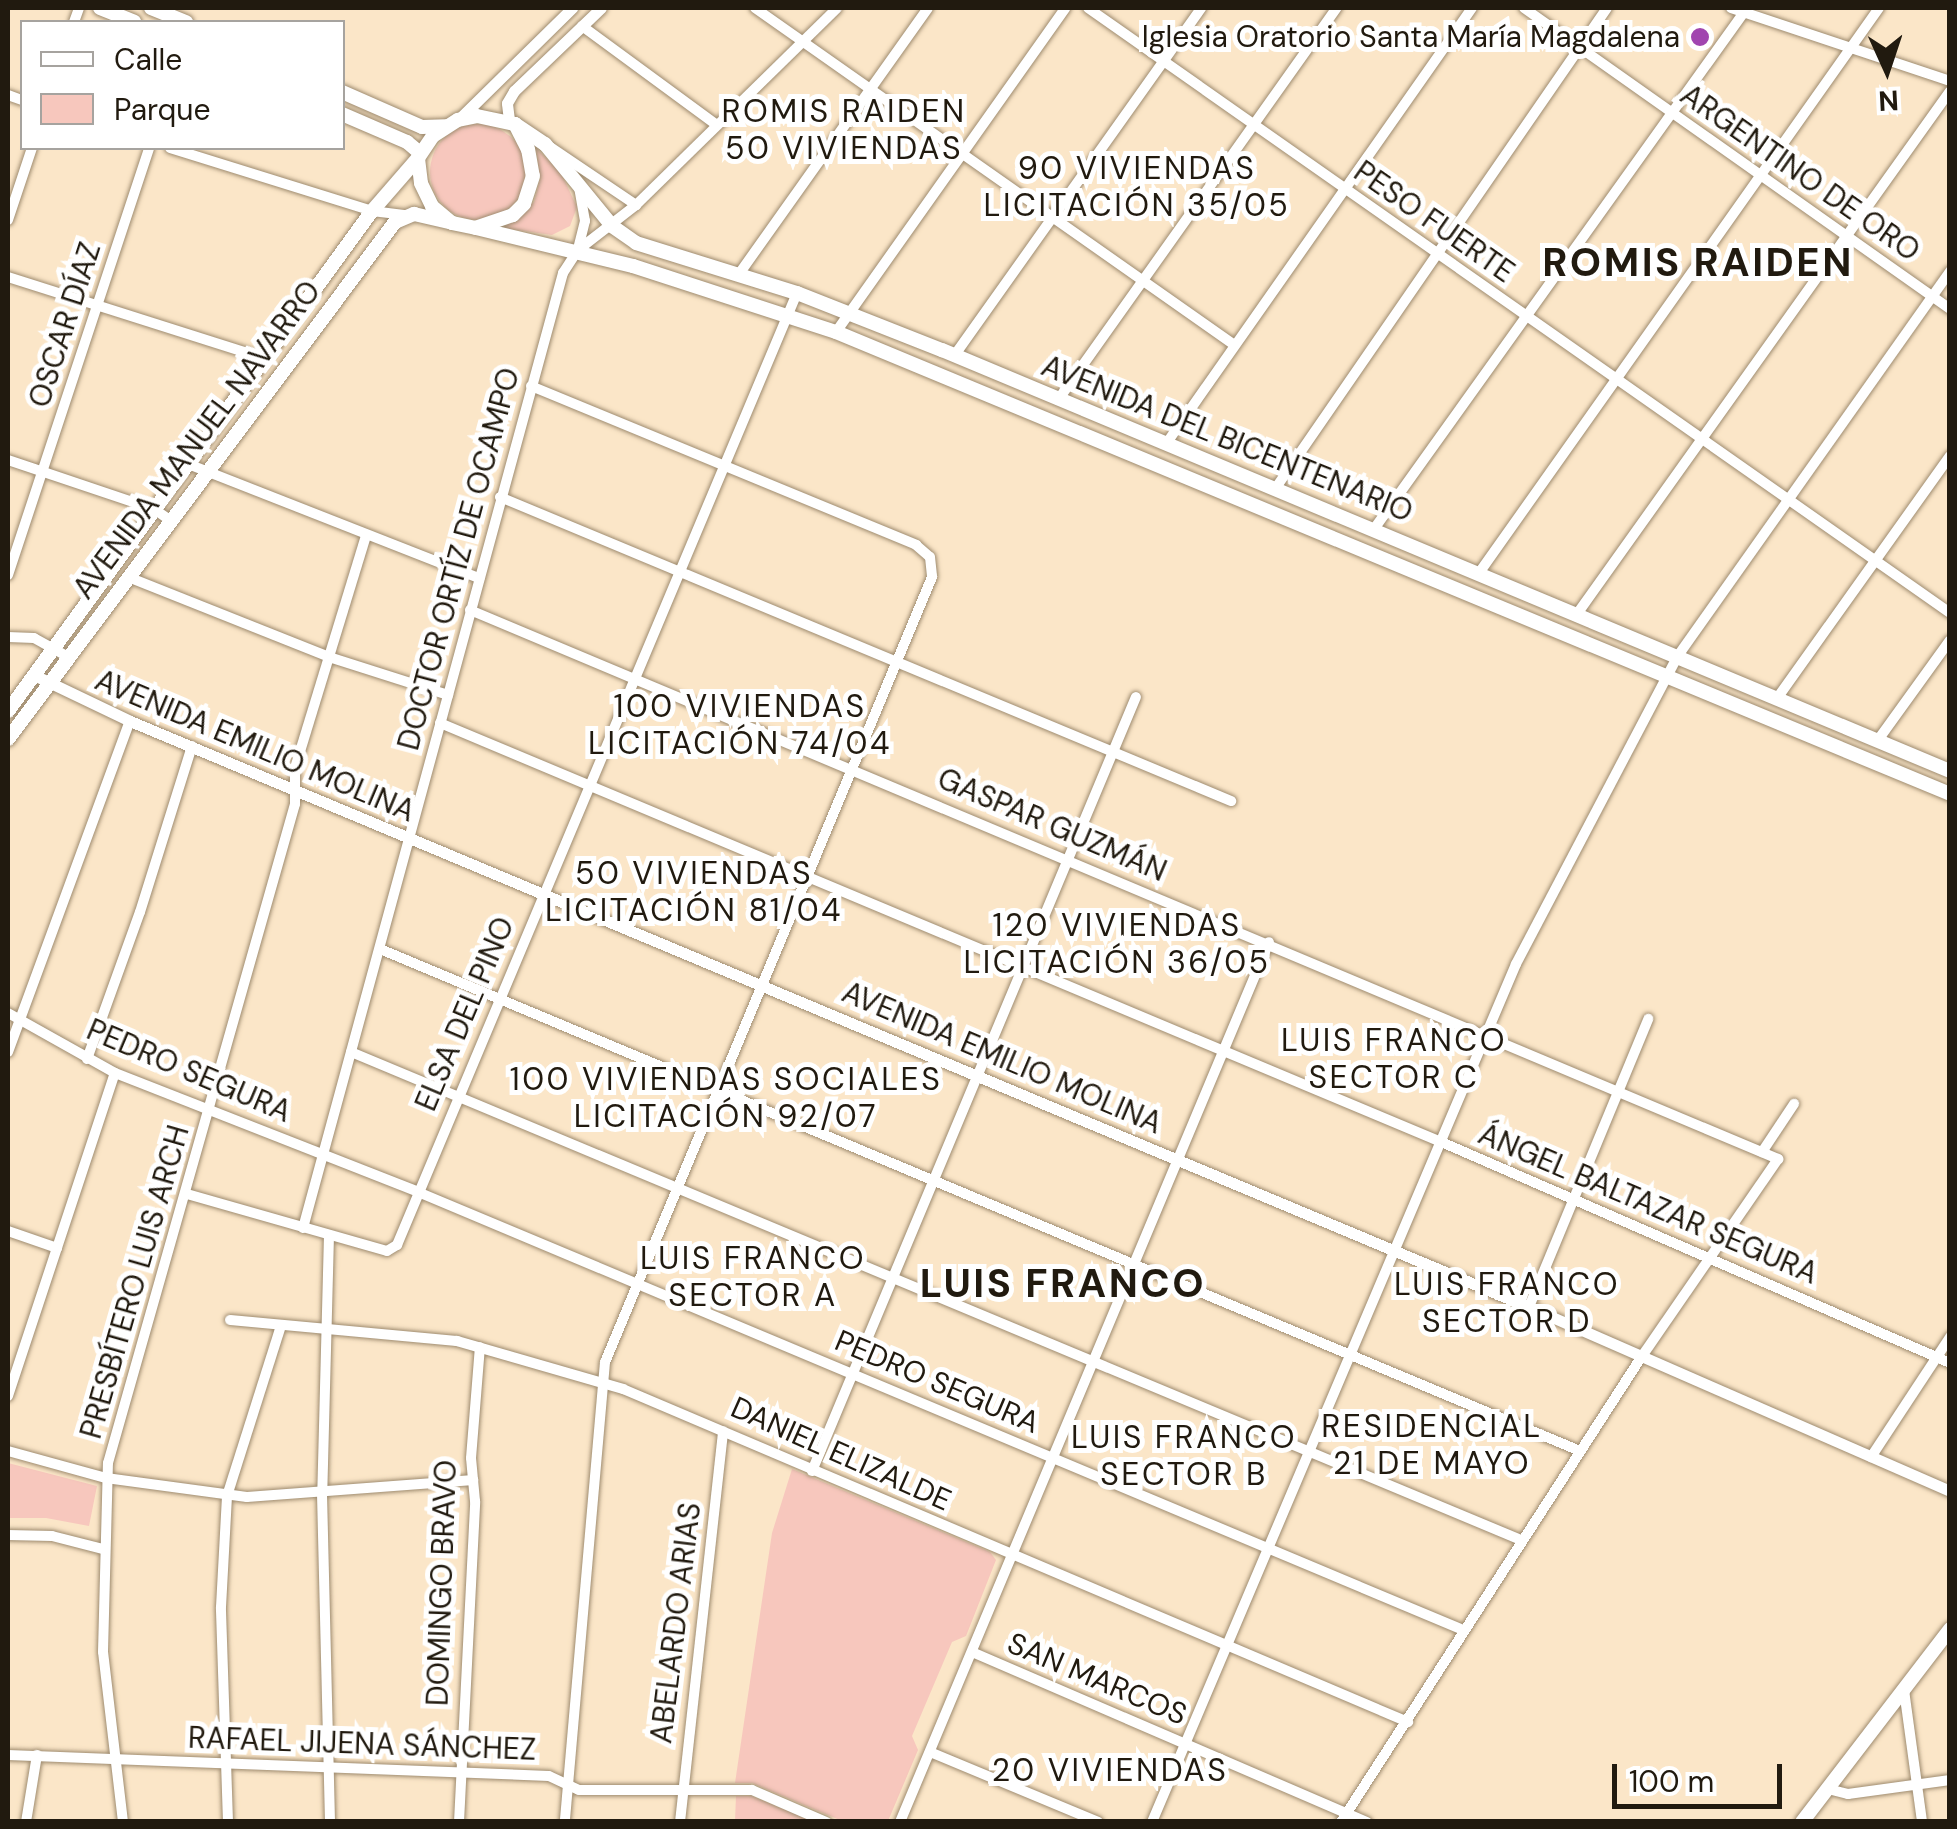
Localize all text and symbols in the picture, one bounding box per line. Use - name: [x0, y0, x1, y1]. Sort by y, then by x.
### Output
- place label: Iglesia Oratorio Santa María Magdalena: [1142, 19, 1680, 55]
- legend: [20, 20, 345, 150]
- north arrow: [1837, 20, 1937, 120]
- marker: Iglesia Oratorio Santa María Magdalena: [1689, 26, 1711, 48]
- text: Calle: [114, 40, 182, 79]
- street label: ARGENTINO DE ORO: [1673, 77, 1927, 269]
- text: Parque: [114, 90, 211, 129]
- district label: ROMIS RAIDEN 50 VIVIENDAS: [721, 93, 967, 168]
- district label: 90 VIVIENDAS LICITACIÓN 35/05: [984, 150, 1290, 225]
- street label: PESO FUERTE: [1347, 154, 1521, 290]
- street label: OSCAR DÍAZ: [21, 238, 109, 412]
- district label: ROMIS RAIDEN: [1542, 238, 1854, 286]
- street label: AVENIDA MANUEL NAVARRO: [66, 274, 328, 606]
- street label: AVENIDA DEL BICENTENARIO: [1036, 348, 1418, 530]
- street label: DOCTOR ORTÍZ DE OCAMPO: [391, 364, 527, 754]
- street label: AVENIDA EMILIO MOLINA: [90, 662, 420, 830]
- district label: 100 VIVIENDAS LICITACIÓN 74/04: [588, 688, 892, 763]
- street label: GASPAR GUZMÁN: [932, 761, 1172, 889]
- district label: 50 VIVIENDAS LICITACIÓN 81/04: [545, 855, 843, 930]
- district label: 120 VIVIENDAS LICITACIÓN 36/05: [963, 907, 1271, 982]
- street label: ELSA DEL PINO: [408, 912, 522, 1116]
- street label: AVENIDA EMILIO MOLINA: [837, 974, 1167, 1142]
- street label: PEDRO SEGURA: [81, 1012, 297, 1130]
- district label: LUIS FRANCO SECTOR C: [1281, 1022, 1507, 1097]
- district label: 100 VIVIENDAS SOCIALES LICITACIÓN 92/07: [510, 1061, 942, 1136]
- street label: ÁNGEL BALTAZAR SEGURA: [1473, 1116, 1823, 1292]
- street label: PRESBÍTERO LUIS ARCH: [73, 1121, 197, 1443]
- district label: LUIS FRANCO SECTOR A: [640, 1240, 866, 1315]
- district label: LUIS FRANCO: [920, 1259, 1206, 1307]
- district label: LUIS FRANCO SECTOR D: [1394, 1266, 1620, 1341]
- street label: PEDRO SEGURA: [829, 1323, 1045, 1441]
- street label: DANIEL ELIZALDE: [725, 1389, 957, 1519]
- district label: RESIDENCIAL 21 DE MAYO: [1321, 1408, 1543, 1483]
- district label: LUIS FRANCO SECTOR B: [1071, 1419, 1297, 1494]
- street label: DOMINGO BRAVO: [420, 1459, 464, 1707]
- street label: ABELARDO ARIAS: [643, 1500, 709, 1746]
- street label: SAN MARCOS: [1002, 1625, 1192, 1733]
- street label: RAFAEL JIJENA SÁNCHEZ: [187, 1720, 537, 1768]
- scale bar: [1617, 1744, 1787, 1806]
- district label: 20 VIVIENDAS: [992, 1751, 1228, 1789]
- text: 100 m: [1629, 1762, 1714, 1801]

